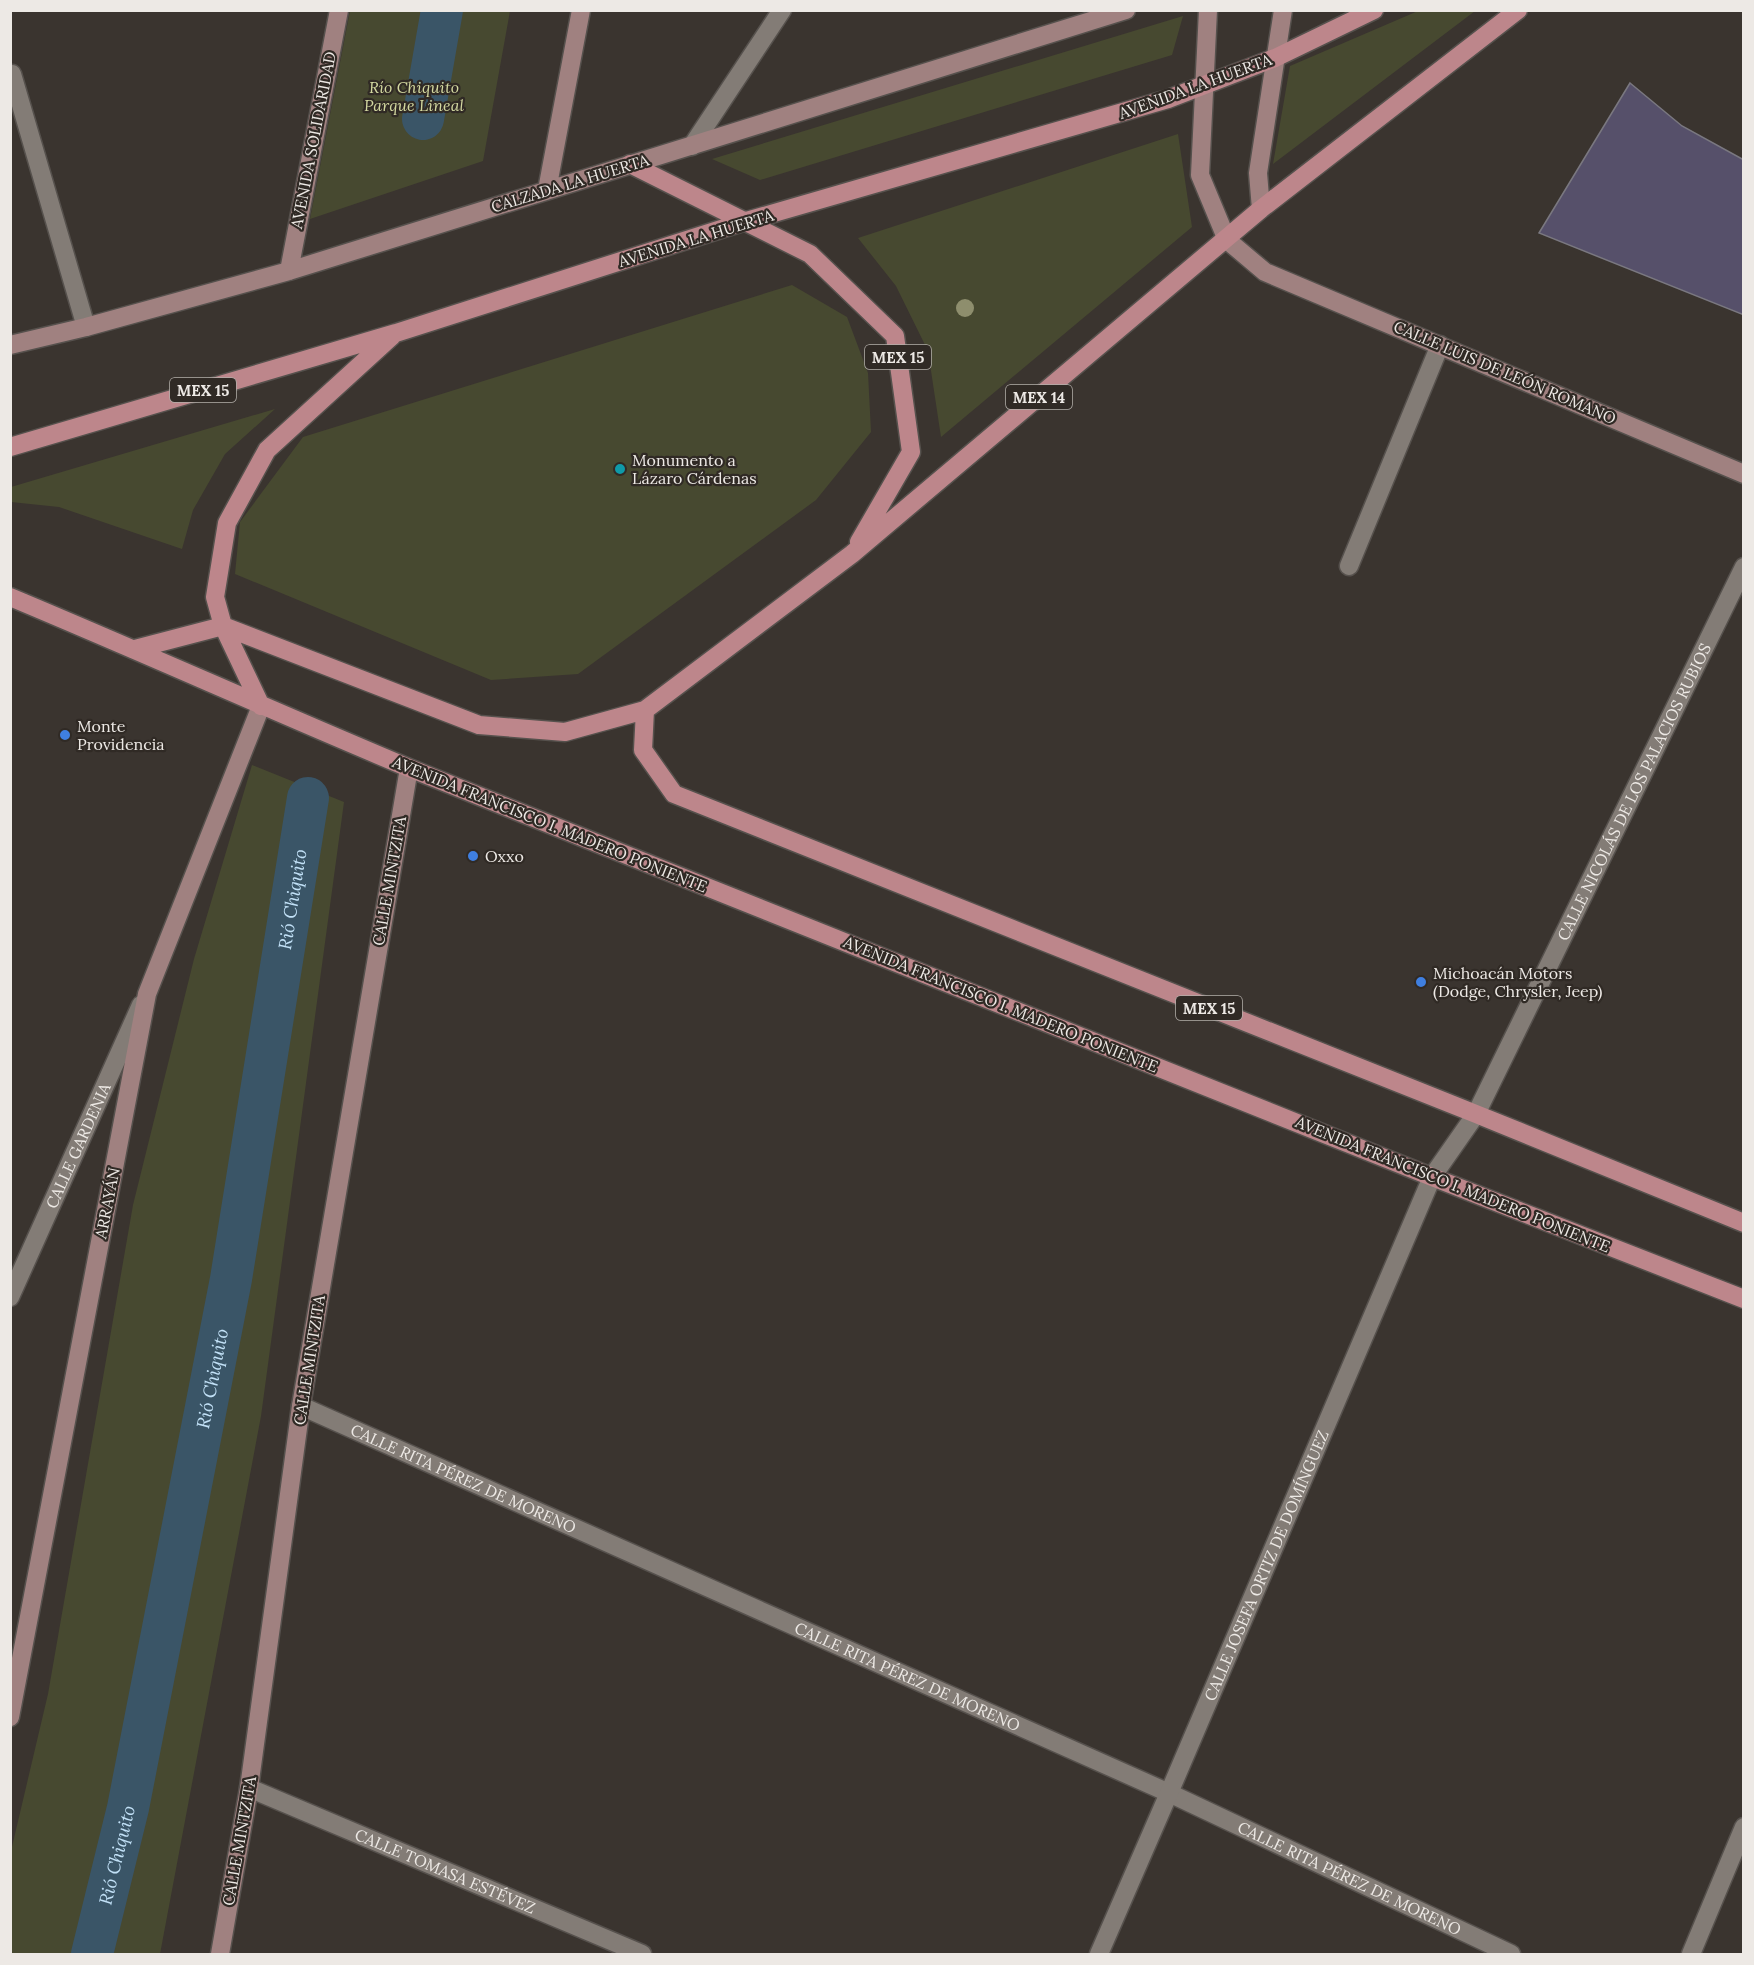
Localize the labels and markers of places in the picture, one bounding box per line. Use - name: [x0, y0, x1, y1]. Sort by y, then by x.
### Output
- place label: Monumento a Lázaro Cárdenas: [632, 450, 757, 488]
- marker: Monumento a Lázaro Cárdenas: [613, 462, 627, 476]
- place label: Monte Providencia: [77, 716, 165, 754]
- marker: Monte Providencia: [58, 728, 72, 742]
- place label: Oxxo: [485, 846, 524, 866]
- marker: Oxxo: [466, 849, 480, 863]
- place label: Michoacán Motors (Dodge, Chrysler, Jeep): [1433, 963, 1603, 1002]
- marker: Michoacán Motors (Dodge, Chrysler, Jeep): [1414, 975, 1428, 989]

